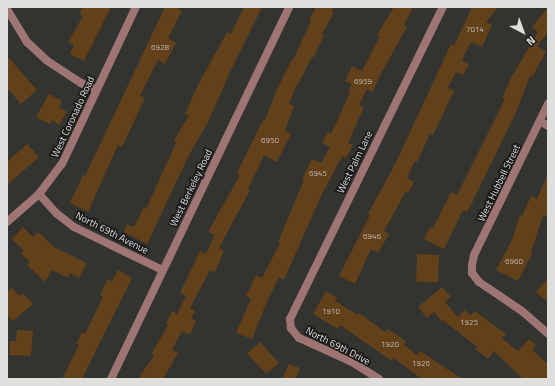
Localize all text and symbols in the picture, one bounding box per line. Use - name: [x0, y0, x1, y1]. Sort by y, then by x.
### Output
- north arrow: [503, 12, 543, 52]
- house number: 7014: [466, 25, 484, 35]
- text: N: [523, 33, 539, 50]
- house number: 6928: [151, 43, 169, 53]
- street label: West Coronado Road: [49, 75, 97, 159]
- house number: 6959: [354, 77, 372, 87]
- street label: West Palm Lane: [335, 129, 375, 195]
- house number: 6950: [261, 136, 279, 146]
- street label: West Hubbell Street: [475, 142, 523, 224]
- street label: West Berkeley Road: [167, 147, 215, 229]
- house number: 6945: [309, 169, 327, 179]
- street label: North 69th Avenue: [74, 209, 150, 257]
- house number: 6946: [363, 232, 381, 242]
- house number: 6960: [505, 257, 523, 267]
- house number: 1910: [322, 307, 340, 317]
- house number: 1925: [460, 318, 478, 328]
- street label: North 69th Drive: [304, 325, 372, 367]
- house number: 1920: [381, 340, 399, 350]
- house number: 1926: [412, 359, 430, 369]

